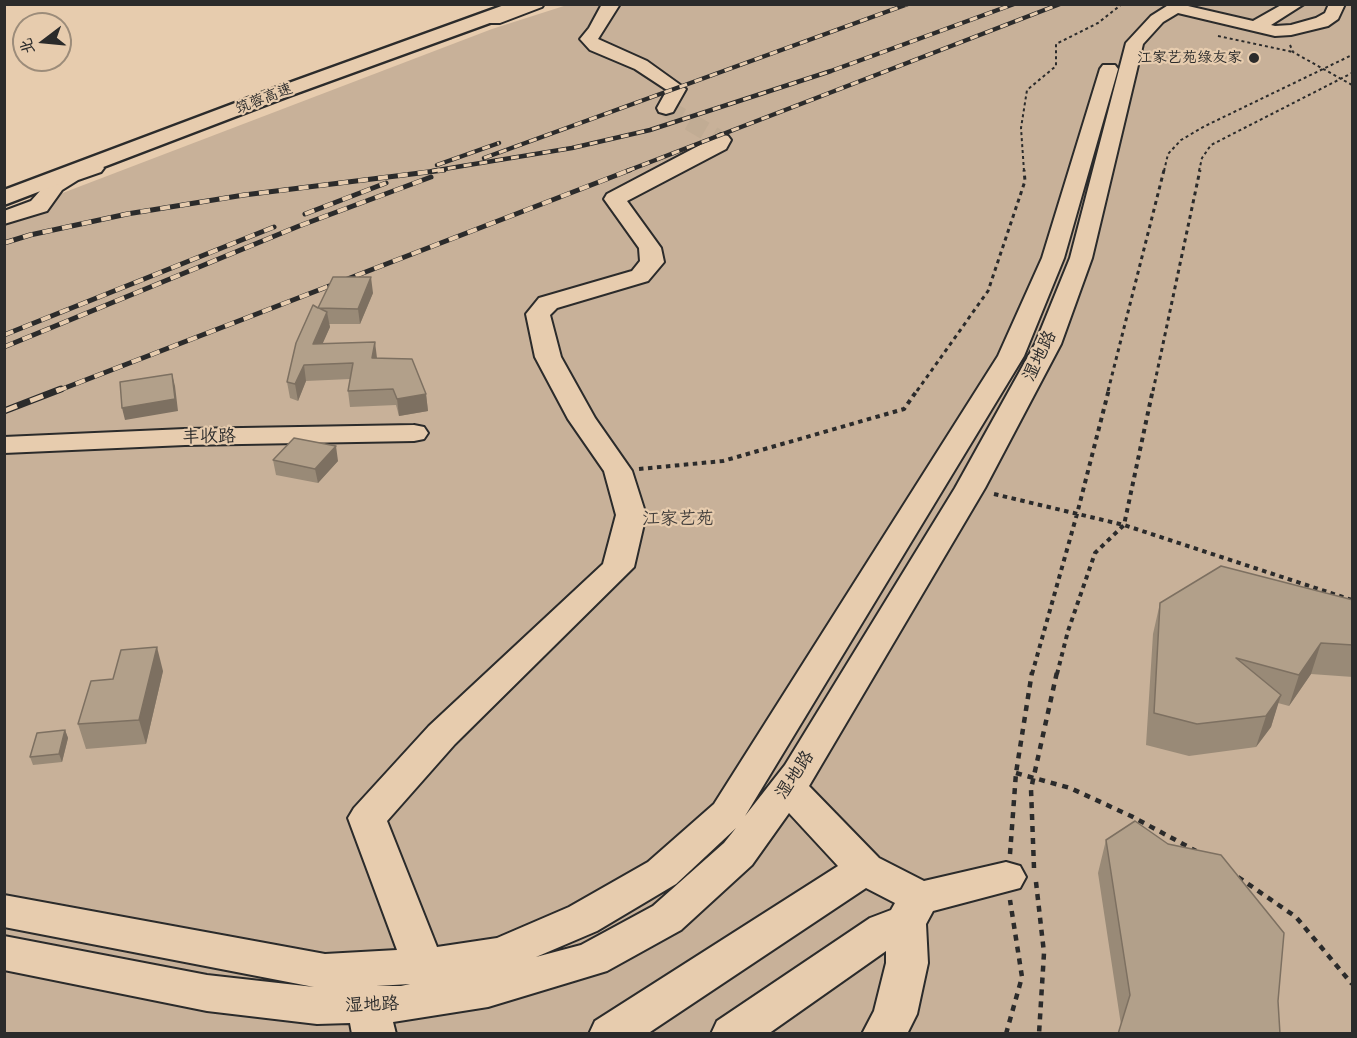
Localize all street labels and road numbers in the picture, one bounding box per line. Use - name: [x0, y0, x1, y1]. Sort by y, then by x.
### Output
- street label: 筑蓉高速: [233, 80, 295, 118]
- street label: 湿地路: [1018, 327, 1062, 385]
- street label: 丰收路: [182, 426, 236, 448]
- street label: 湿地路: [771, 747, 819, 803]
- street label: 湿地路: [345, 993, 399, 1017]

